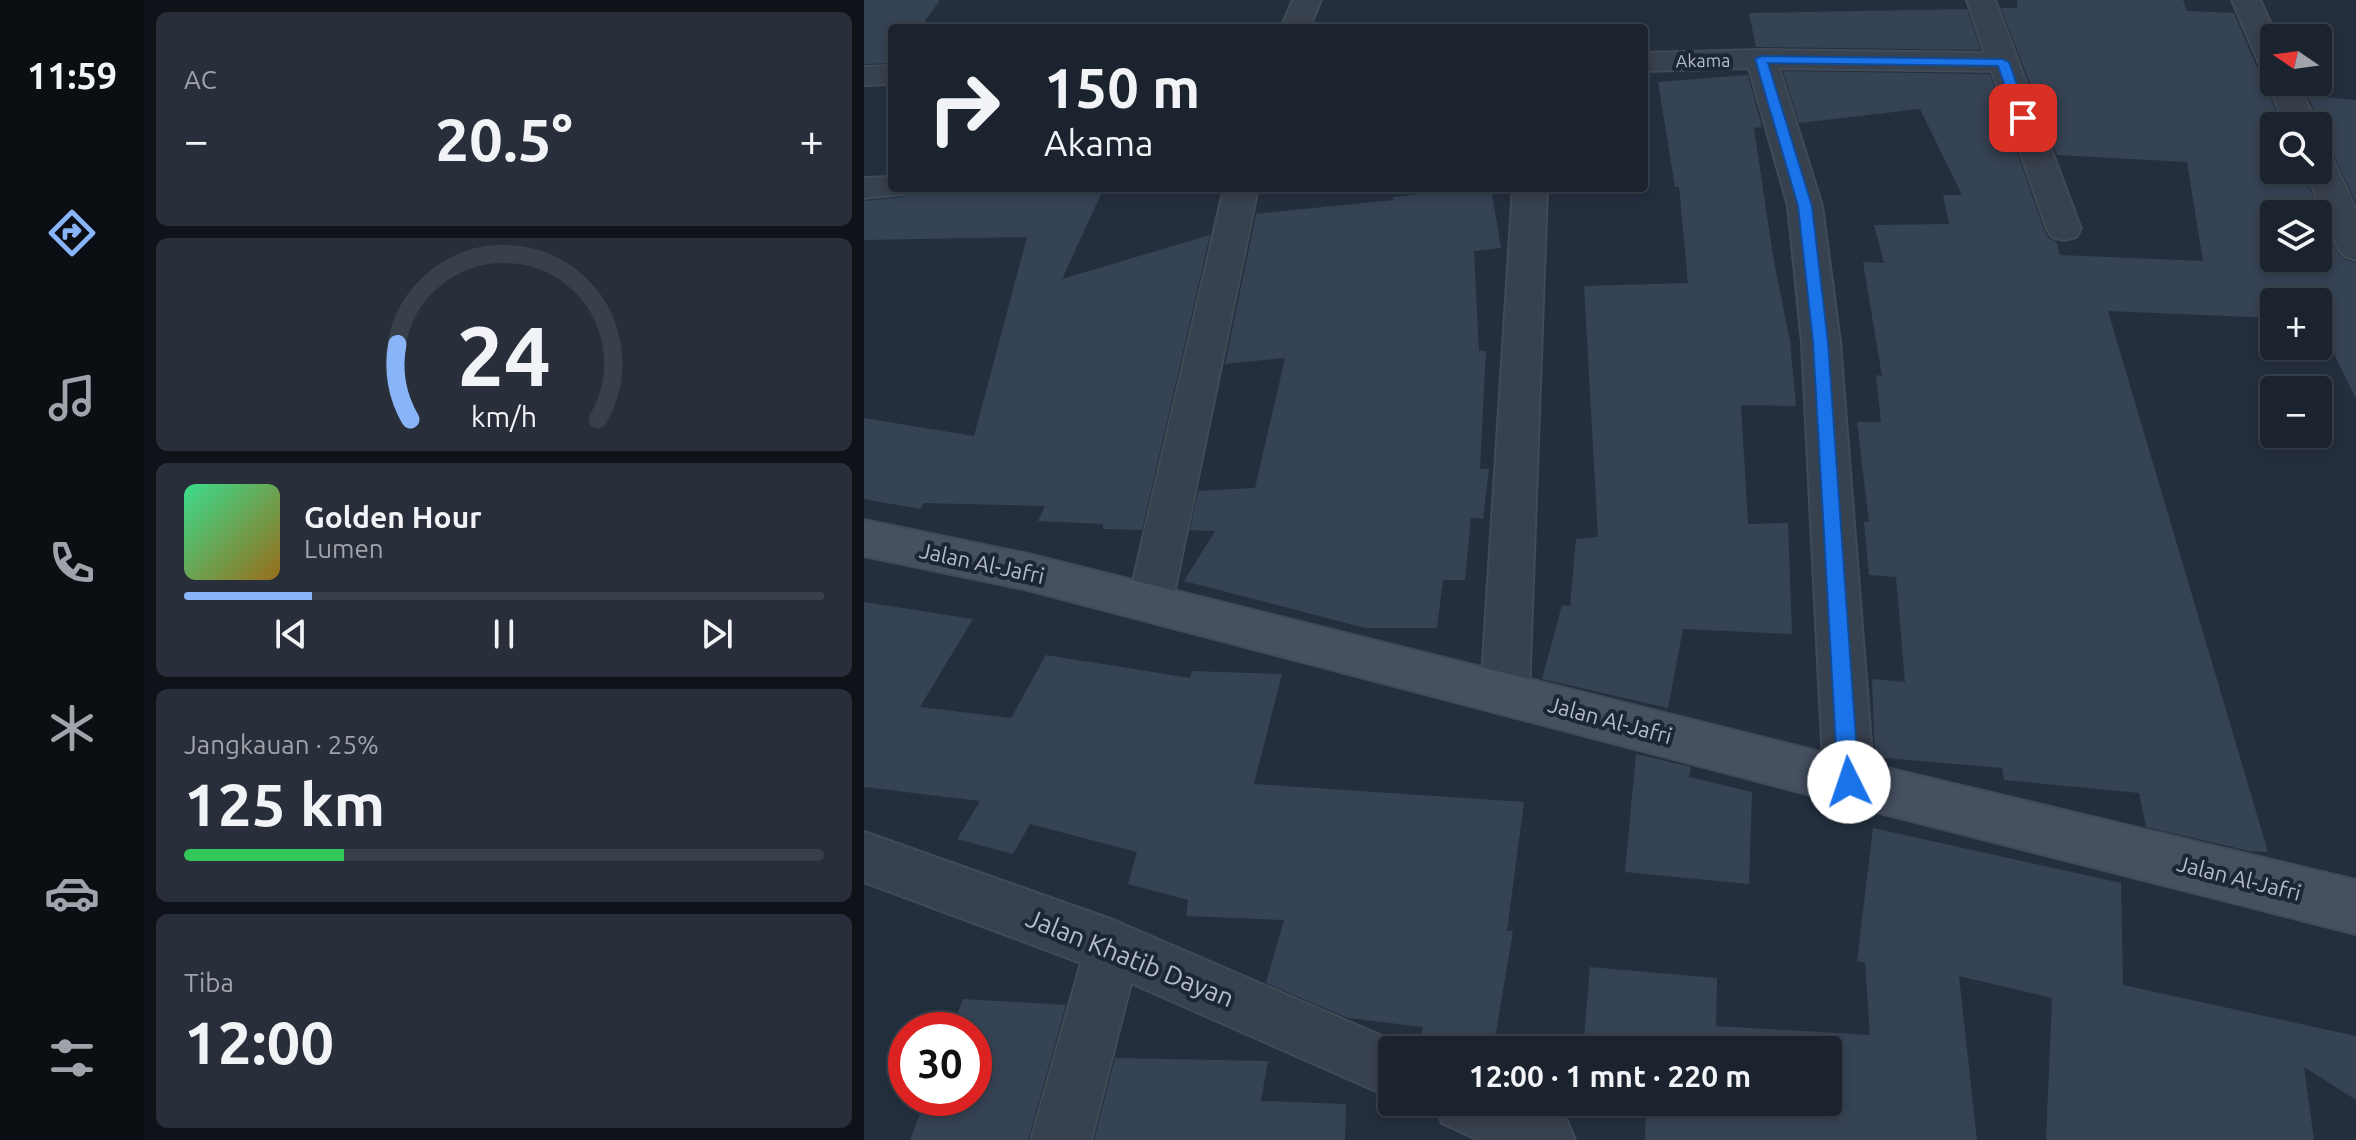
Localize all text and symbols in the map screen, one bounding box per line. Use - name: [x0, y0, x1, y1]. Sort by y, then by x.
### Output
- north arrow: [2260, 24, 2332, 96]
- map controls: [2260, 24, 2332, 448]
- street label: Akama: [1675, 50, 1731, 70]
- text: 11:59: [27, 55, 117, 96]
- icon: right: [912, 56, 1016, 160]
- text: 150 m: [1044, 56, 1200, 119]
- text: AC: [184, 65, 217, 94]
- pin: [1989, 84, 2057, 152]
- icon: arrive: [2001, 96, 2045, 140]
- text: 20.5°: [435, 105, 573, 172]
- button: search: [2260, 112, 2332, 184]
- text: −: [184, 115, 209, 164]
- text: +: [799, 115, 824, 164]
- text: Akama: [1044, 122, 1154, 163]
- button: layers: [2260, 200, 2332, 272]
- icon: directions: [44, 205, 100, 261]
- button: +: [2260, 288, 2332, 360]
- text: 24: [457, 308, 551, 402]
- icon: music: [44, 370, 100, 426]
- button: −: [2260, 376, 2332, 448]
- text: km/h: [471, 401, 537, 433]
- text: Golden Hour: [304, 500, 482, 534]
- text: Lumen: [304, 534, 384, 563]
- icon: phone: [44, 535, 100, 591]
- street label: Jalan Al-Jafri: [917, 537, 1047, 588]
- icon: previous: [269, 612, 313, 656]
- icon: pause: [482, 612, 526, 656]
- icon: next: [695, 612, 739, 656]
- street label: Jalan Al-Jafri: [1546, 691, 1675, 748]
- icon: climate: [44, 700, 100, 756]
- text: Jangkauan · 25%: [184, 730, 379, 759]
- position arrow: [1807, 740, 1891, 824]
- text: 125 km: [184, 770, 385, 837]
- street label: Jalan Al-Jafri: [2174, 850, 2304, 905]
- icon: car: [44, 865, 100, 921]
- street label: Jalan Khatib Dayan: [1022, 903, 1238, 1012]
- text: Tiba: [184, 968, 234, 997]
- text: 12:00: [184, 1008, 334, 1075]
- speed limit sign: 30: [888, 1012, 992, 1116]
- icon: filters: [44, 1030, 100, 1086]
- text: 12:00 · 1 mnt · 220 m: [1469, 1059, 1751, 1093]

